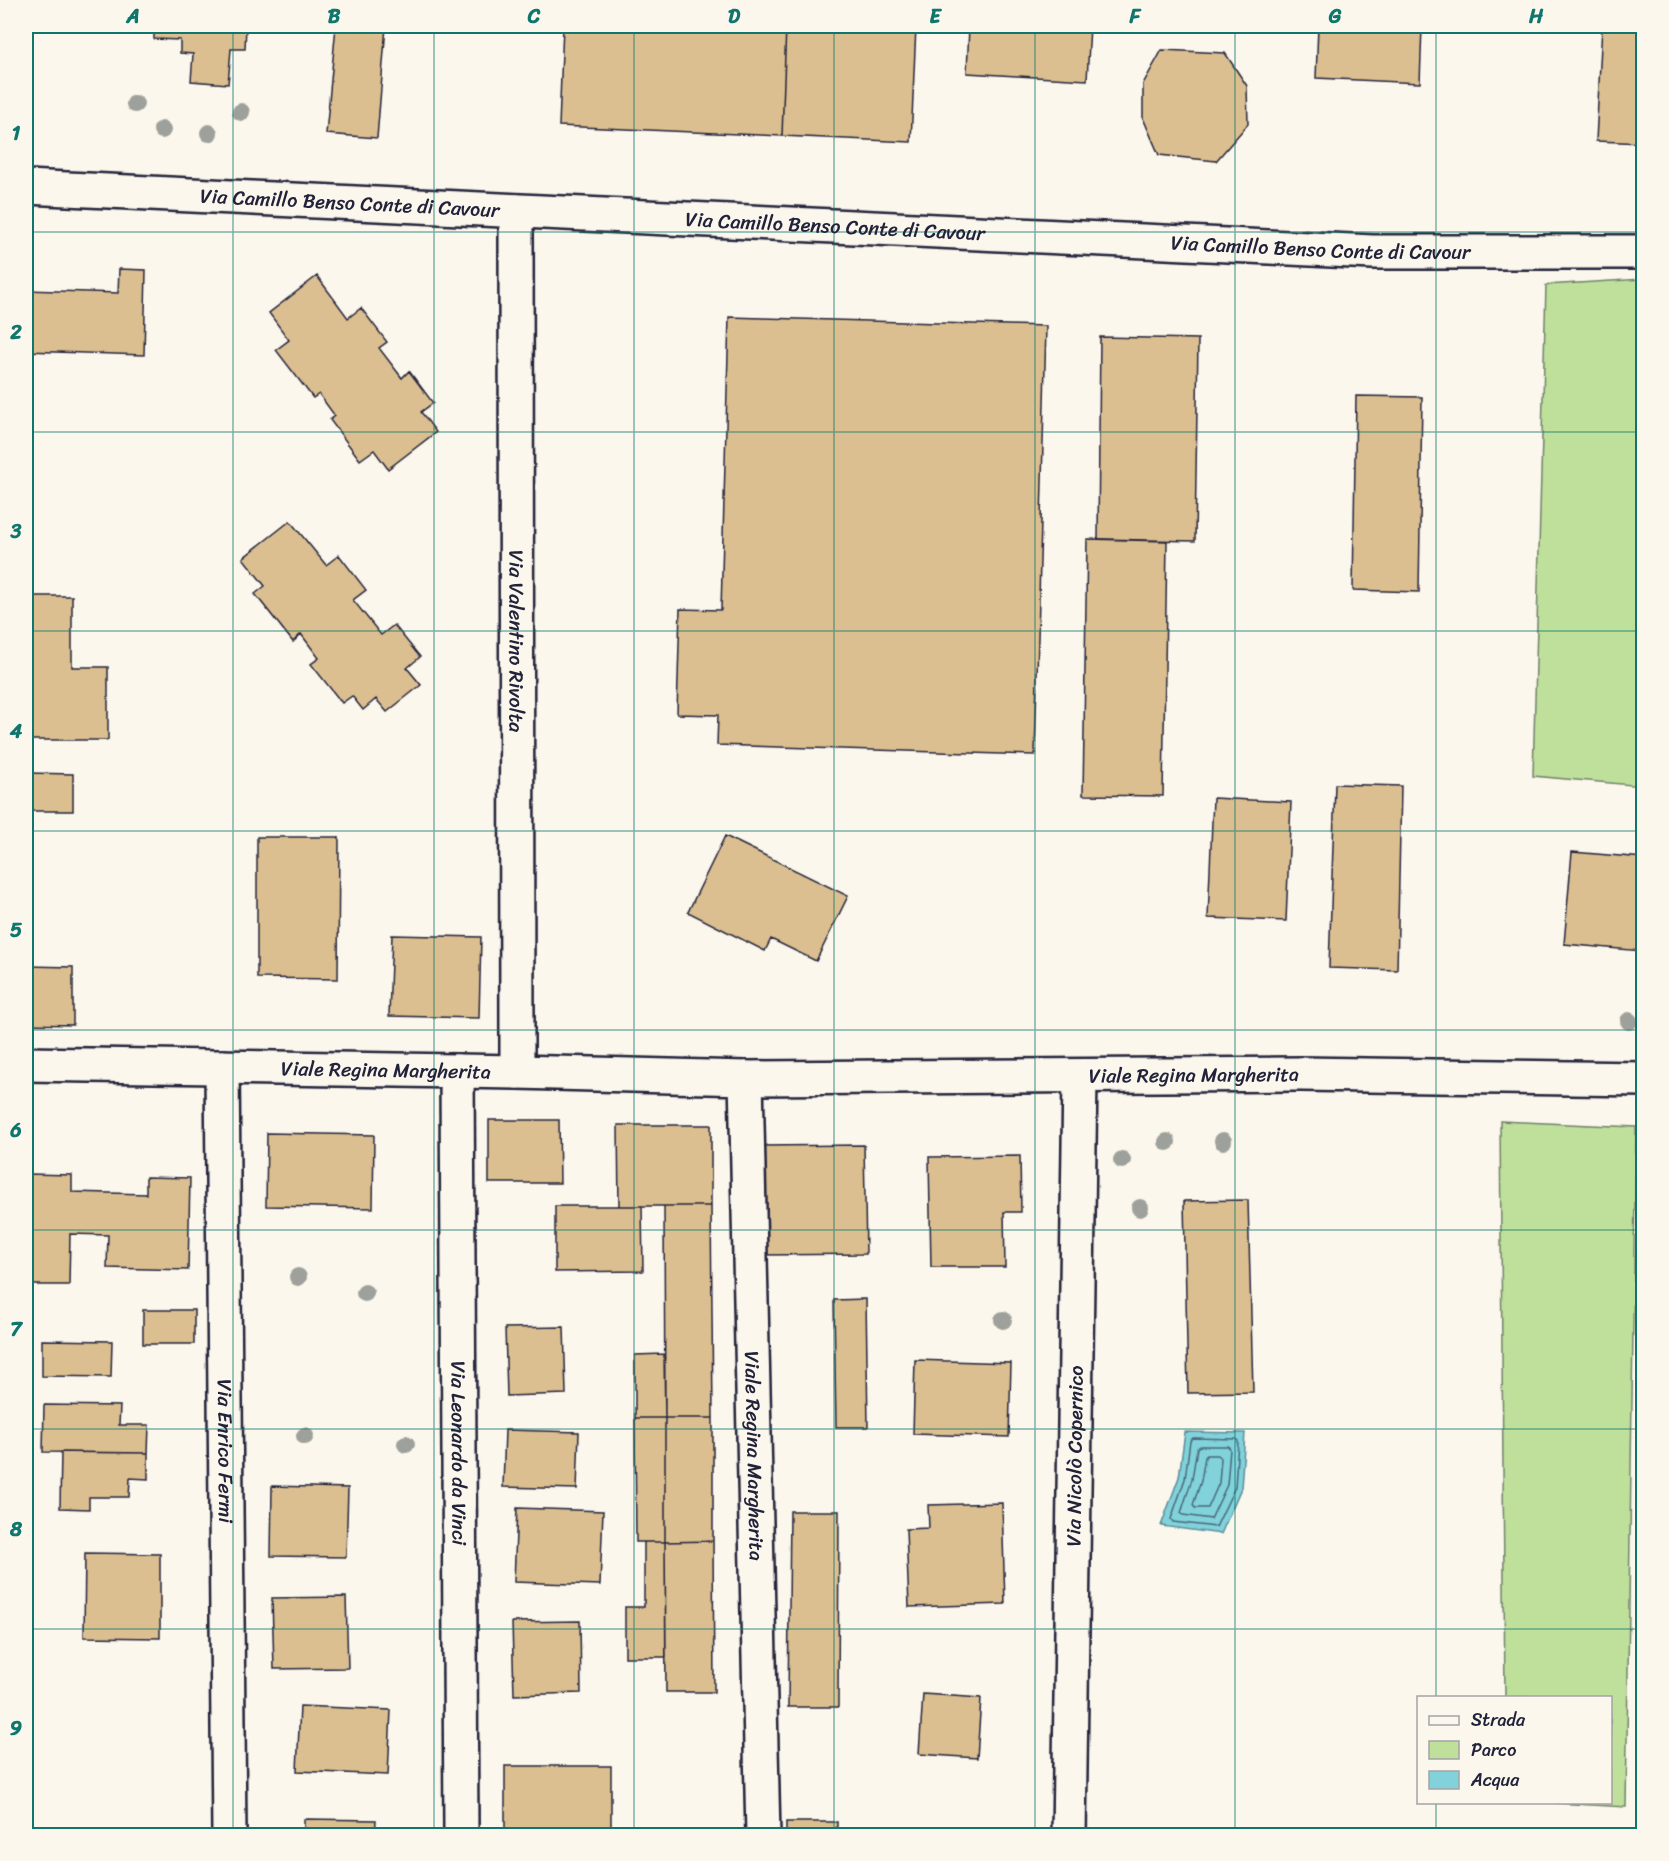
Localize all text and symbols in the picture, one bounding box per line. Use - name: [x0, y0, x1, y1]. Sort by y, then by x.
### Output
- text: A: [125, 0, 140, 34]
- text: B: [328, 0, 341, 34]
- text: C: [527, 0, 541, 34]
- text: D: [728, 0, 741, 34]
- text: E: [929, 0, 942, 34]
- text: F: [1129, 0, 1142, 34]
- text: G: [1328, 0, 1342, 34]
- text: H: [1528, 0, 1544, 34]
- text: 1: [12, 116, 21, 151]
- street label: Via Camillo Benso Conte di Cavour: [199, 178, 502, 227]
- street label: Via Camillo Benso Conte di Cavour: [685, 201, 987, 251]
- street label: Via Camillo Benso Conte di Cavour: [1170, 225, 1472, 270]
- text: 2: [9, 315, 22, 350]
- text: 3: [10, 514, 22, 549]
- street label: Via Valentino Rivolta: [499, 550, 534, 732]
- text: 4: [9, 714, 23, 749]
- text: 5: [10, 913, 22, 948]
- street label: Viale Regina Margherita: [281, 1051, 491, 1089]
- street label: Viale Regina Margherita: [1089, 1057, 1299, 1093]
- text: 6: [9, 1113, 22, 1148]
- text: 7: [10, 1312, 23, 1347]
- street label: Viale Regina Margherita: [735, 1350, 774, 1561]
- street label: Via Leonardo da Vinci: [441, 1361, 477, 1546]
- street label: Via Nicolò Copernico: [1056, 1365, 1093, 1547]
- street label: Via Enrico Fermi: [207, 1379, 244, 1524]
- text: 8: [9, 1512, 23, 1547]
- legend: [1417, 1696, 1612, 1804]
- text: Strada: [1471, 1704, 1526, 1736]
- text: 9: [10, 1711, 22, 1746]
- text: Parco: [1471, 1734, 1516, 1766]
- text: Acqua: [1470, 1764, 1520, 1796]

